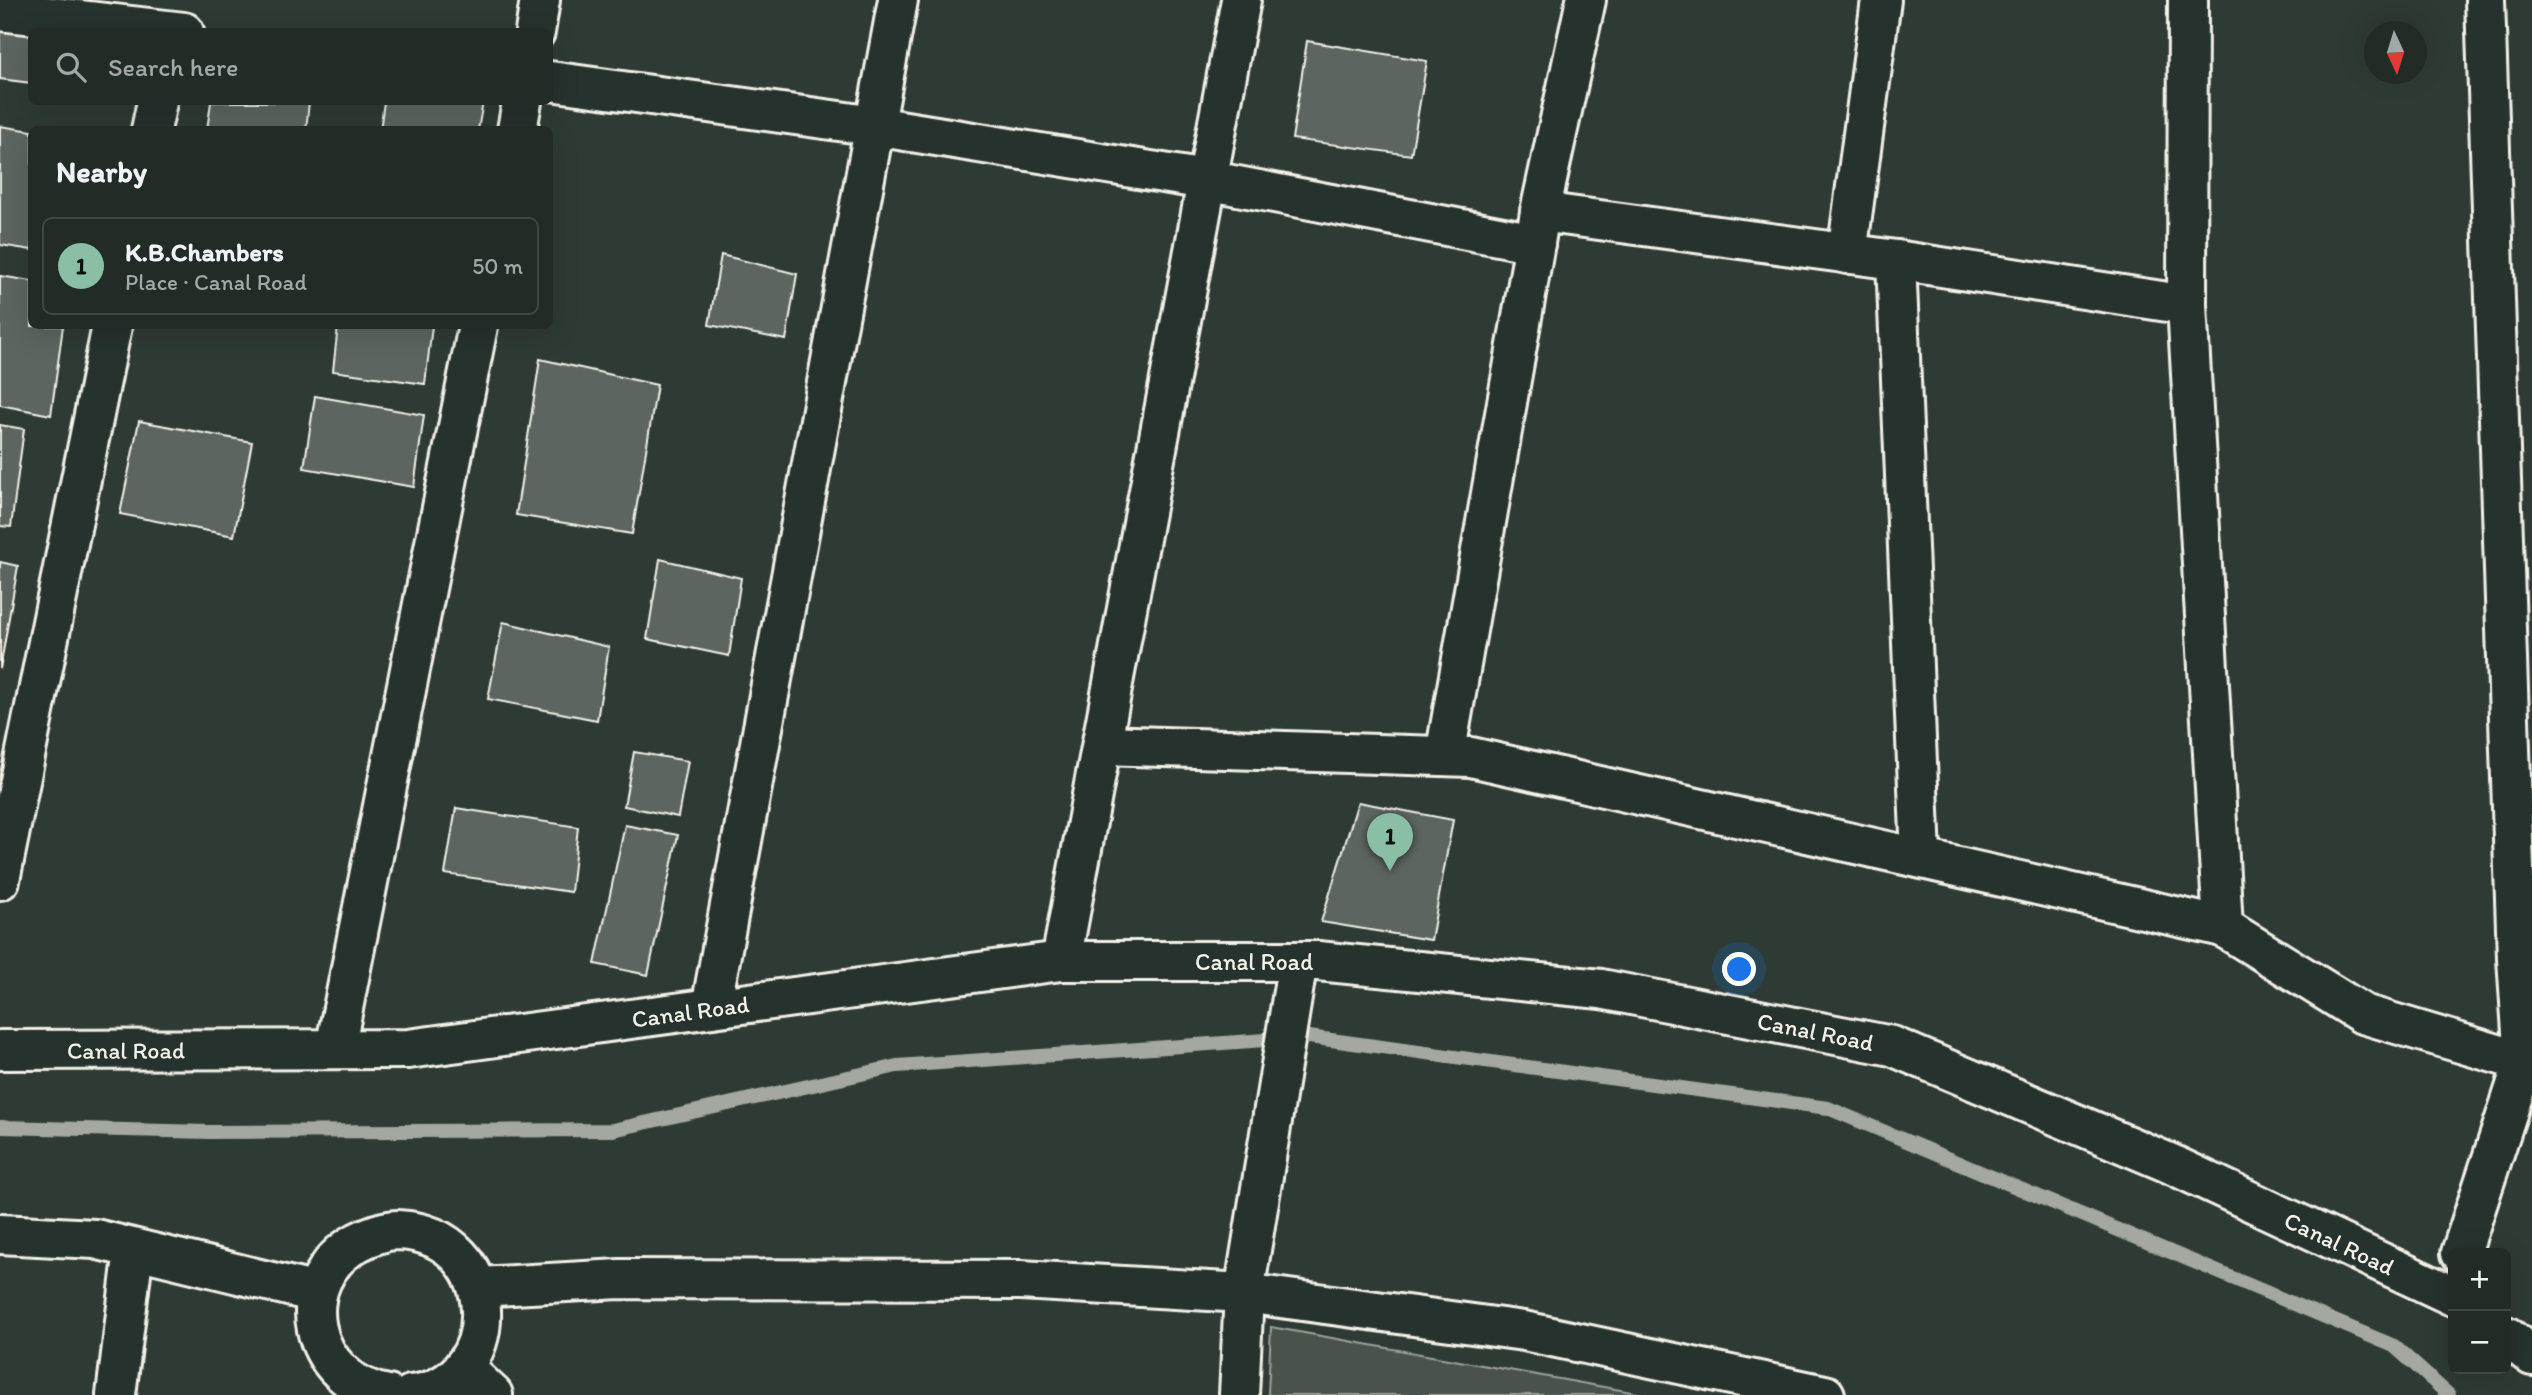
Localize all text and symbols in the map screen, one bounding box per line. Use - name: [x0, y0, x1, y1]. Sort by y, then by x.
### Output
- north arrow: [2364, 21, 2427, 84]
- search box: [28, 28, 553, 105]
- icon: search: [52, 48, 90, 86]
- text: Search here: [108, 51, 238, 83]
- text: Nearby: [56, 153, 147, 190]
- text: K.B.Chambers: [125, 236, 284, 268]
- text: 1: [76, 252, 86, 280]
- text: 50 m: [472, 252, 523, 280]
- text: Place · Canal Road: [125, 268, 307, 296]
- pin: 1: [1367, 813, 1413, 871]
- street label: Canal Road: [1195, 947, 1313, 976]
- your location: [1722, 952, 1756, 986]
- street label: Canal Road: [630, 989, 751, 1033]
- street label: Canal Road: [1755, 1005, 1876, 1057]
- street label: Canal Road: [67, 1035, 185, 1064]
- street label: Canal Road: [2280, 1205, 2399, 1281]
- map controls: [2448, 1248, 2511, 1374]
- button: +: [2448, 1248, 2511, 1311]
- button: −: [2448, 1311, 2511, 1374]

